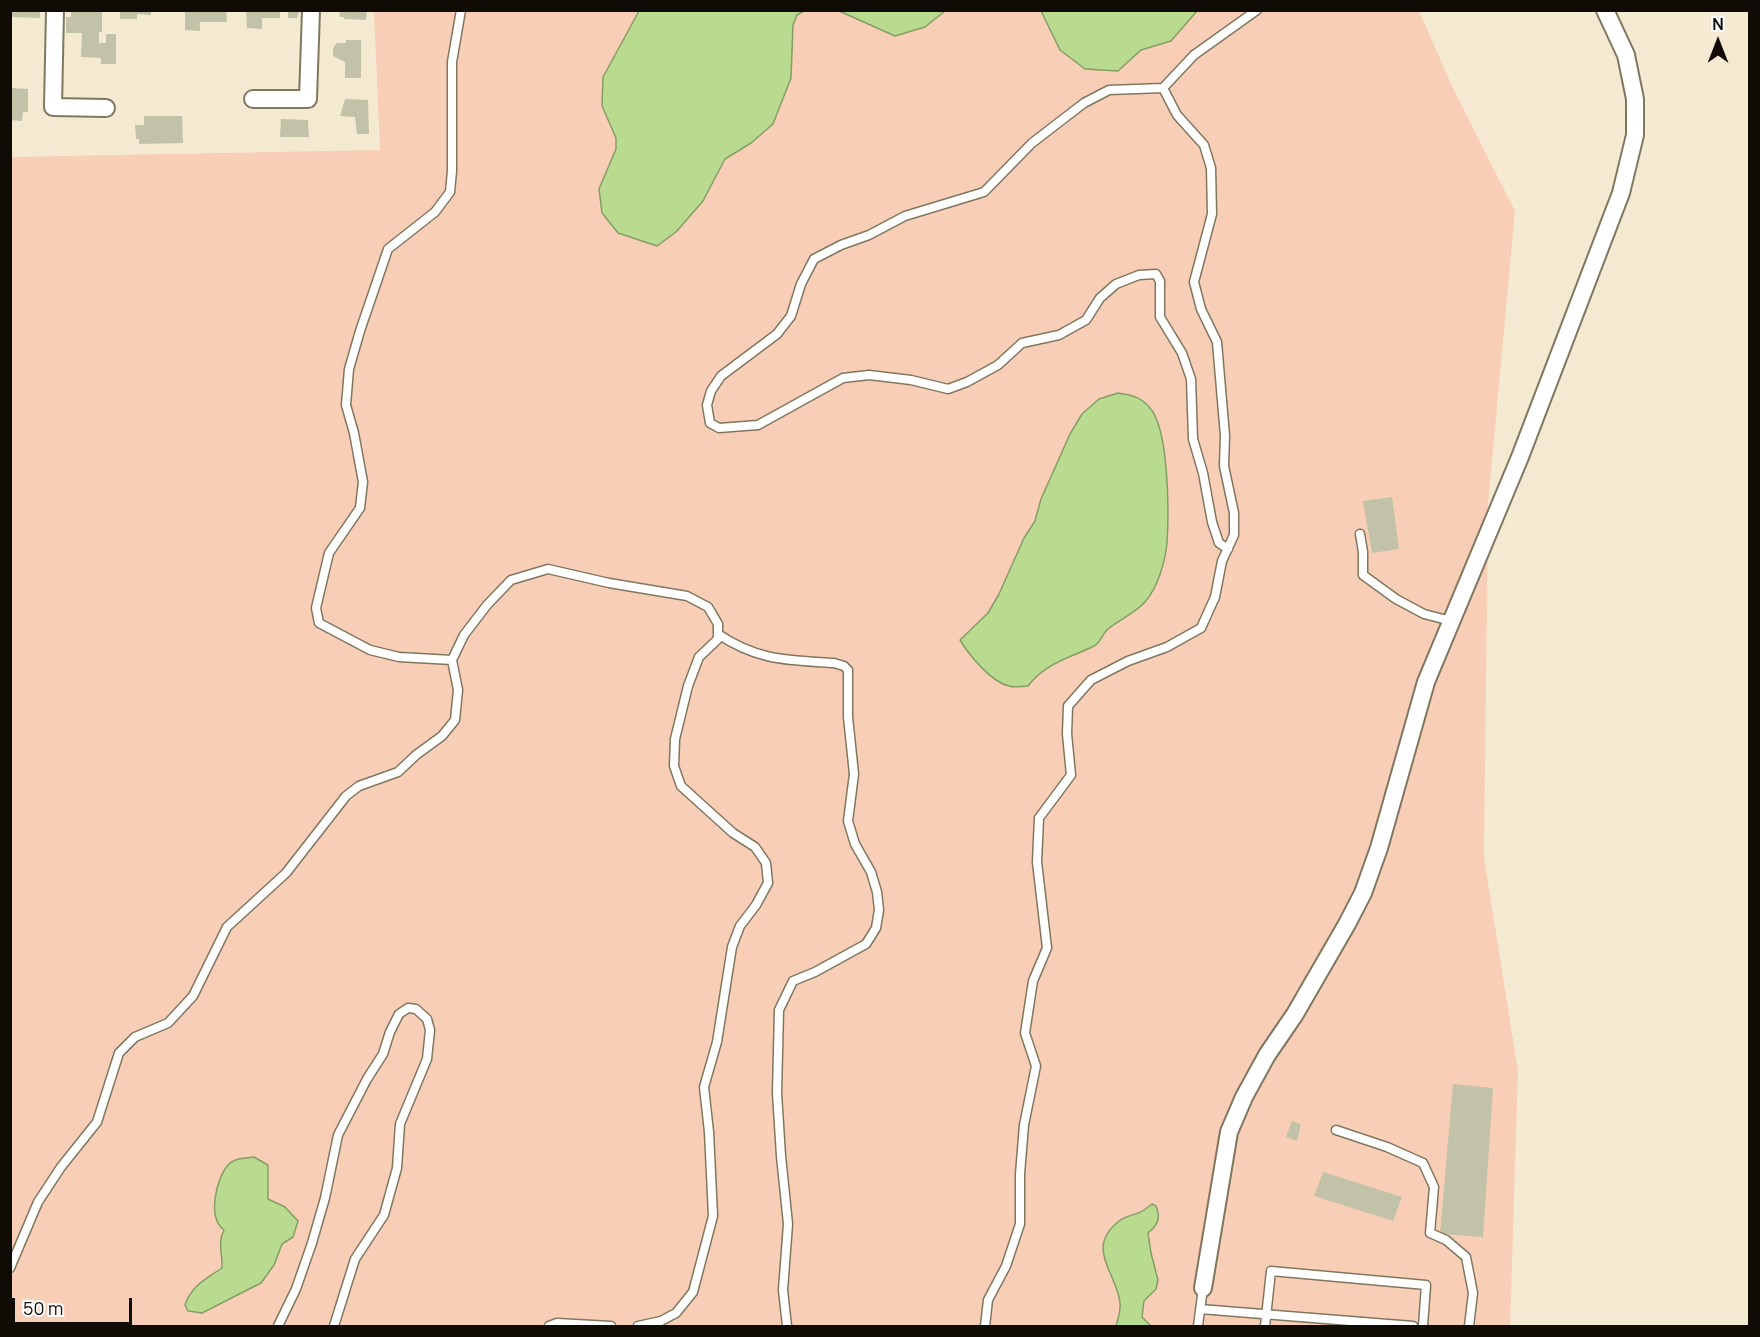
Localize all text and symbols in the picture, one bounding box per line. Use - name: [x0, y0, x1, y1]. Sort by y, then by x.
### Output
- north arrow: [1688, 12, 1748, 72]
- text: N: [1712, 13, 1724, 35]
- scale bar: [15, 1286, 135, 1324]
- text: 50 m: [23, 1296, 63, 1320]

